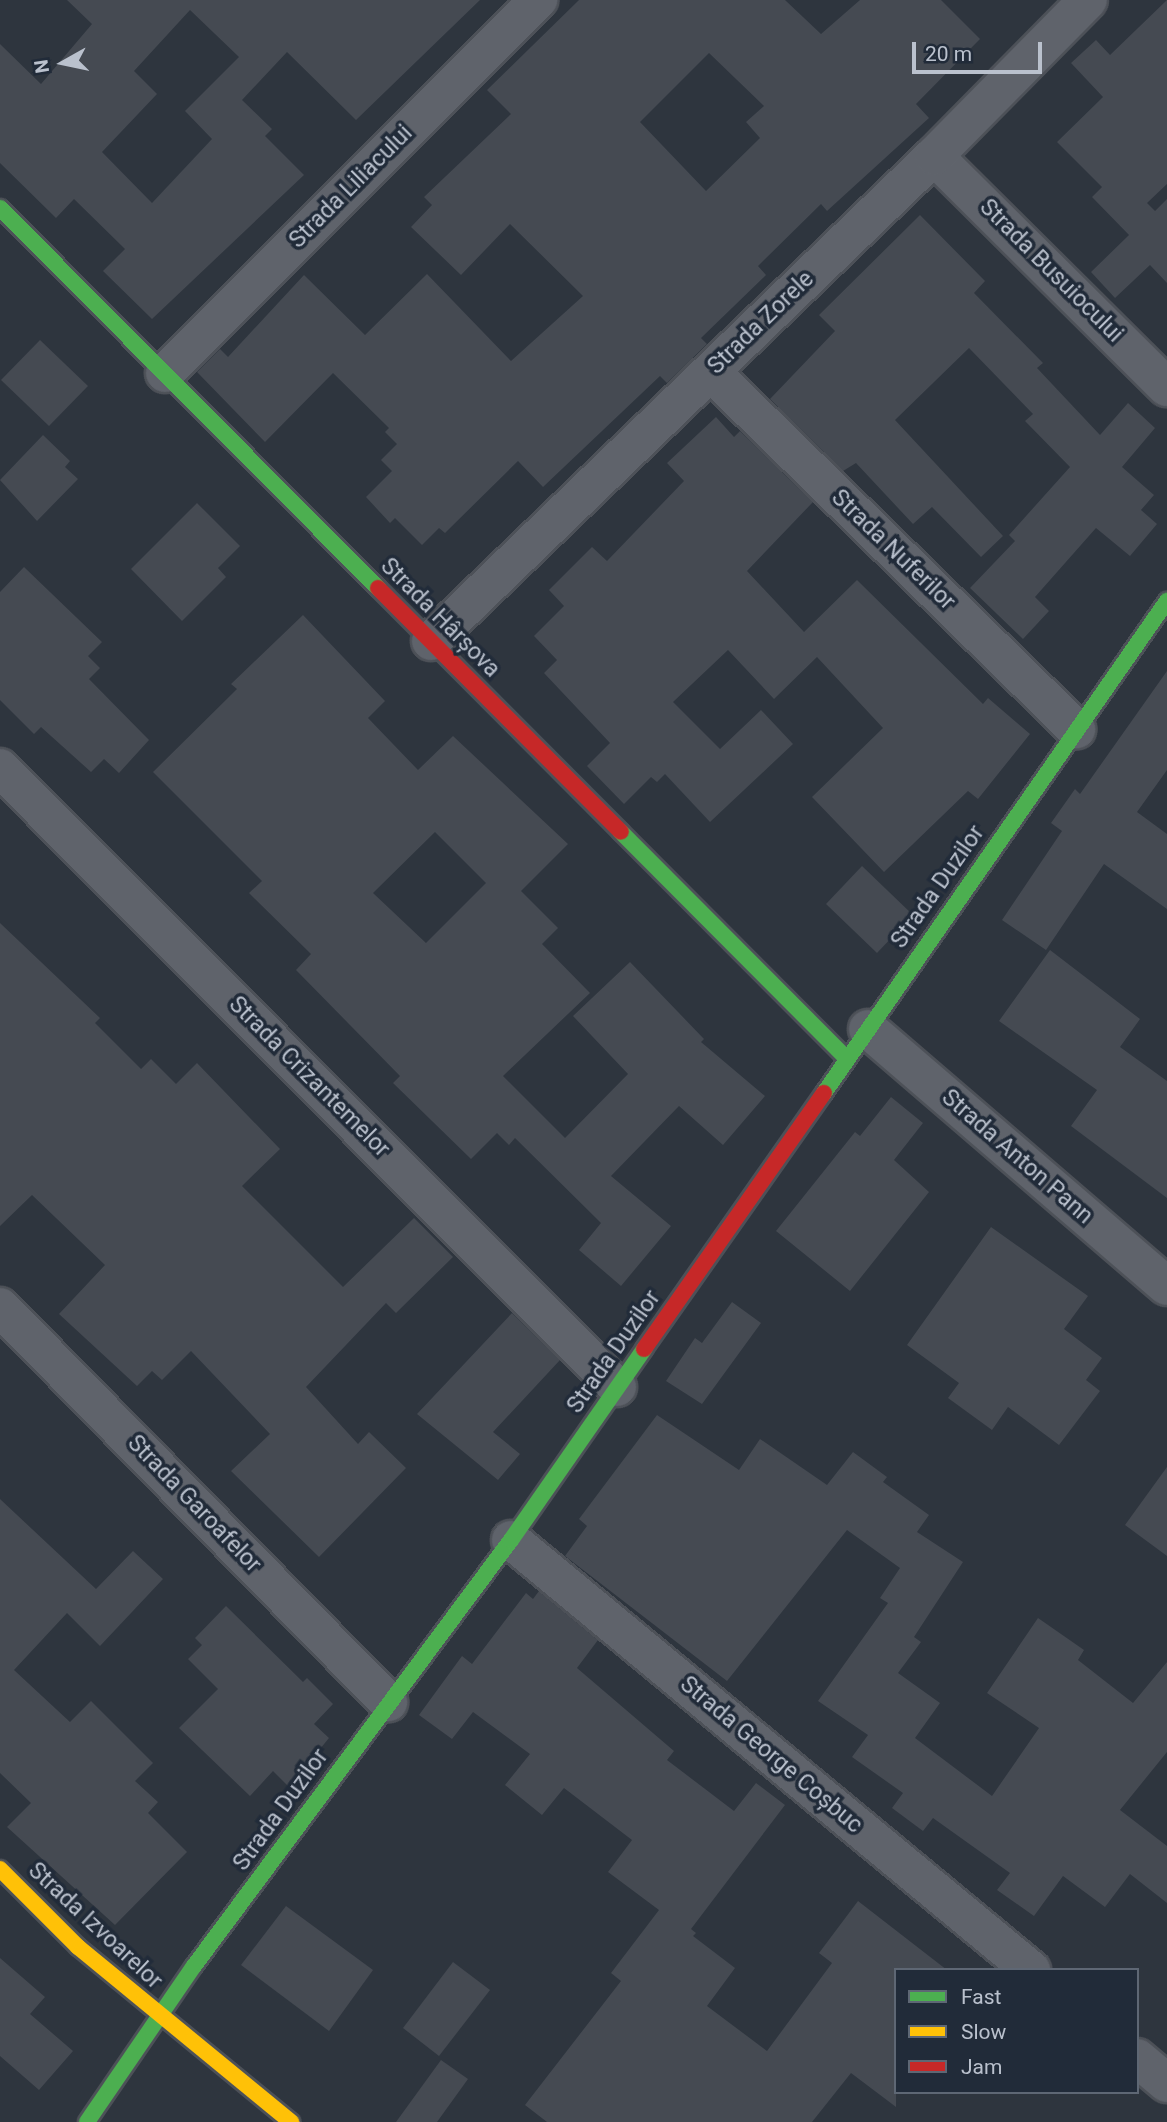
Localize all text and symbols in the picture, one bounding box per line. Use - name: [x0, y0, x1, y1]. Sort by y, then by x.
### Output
- north arrow: [28, 28, 98, 98]
- scale bar: [915, 28, 1044, 72]
- text: 20 m: [925, 42, 972, 66]
- text: N: [29, 58, 54, 75]
- street label: Strada Liliacului: [284, 120, 418, 254]
- street label: Strada Busuiocului: [974, 194, 1128, 348]
- street label: Strada Zorele: [702, 266, 820, 380]
- street label: Strada Nuferilor: [825, 484, 961, 616]
- street label: Strada Hârșova: [375, 553, 505, 683]
- street label: Strada Duzilor: [886, 820, 990, 954]
- street label: Strada Crizantemelor: [223, 991, 395, 1163]
- street label: Strada Anton Pann: [936, 1084, 1098, 1230]
- street label: Strada Duzilor: [562, 1285, 666, 1419]
- street label: Strada Garoafelor: [122, 1430, 266, 1578]
- street label: Strada George Coșbuc: [674, 1671, 868, 1839]
- street label: Strada Duzilor: [228, 1744, 334, 1876]
- street label: Strada Izvoarelor: [22, 1857, 168, 1995]
- legend: [894, 1968, 1139, 2094]
- text: Fast: [961, 1985, 1001, 2009]
- text: Slow: [961, 2020, 1006, 2044]
- text: Jam: [961, 2055, 1002, 2079]

